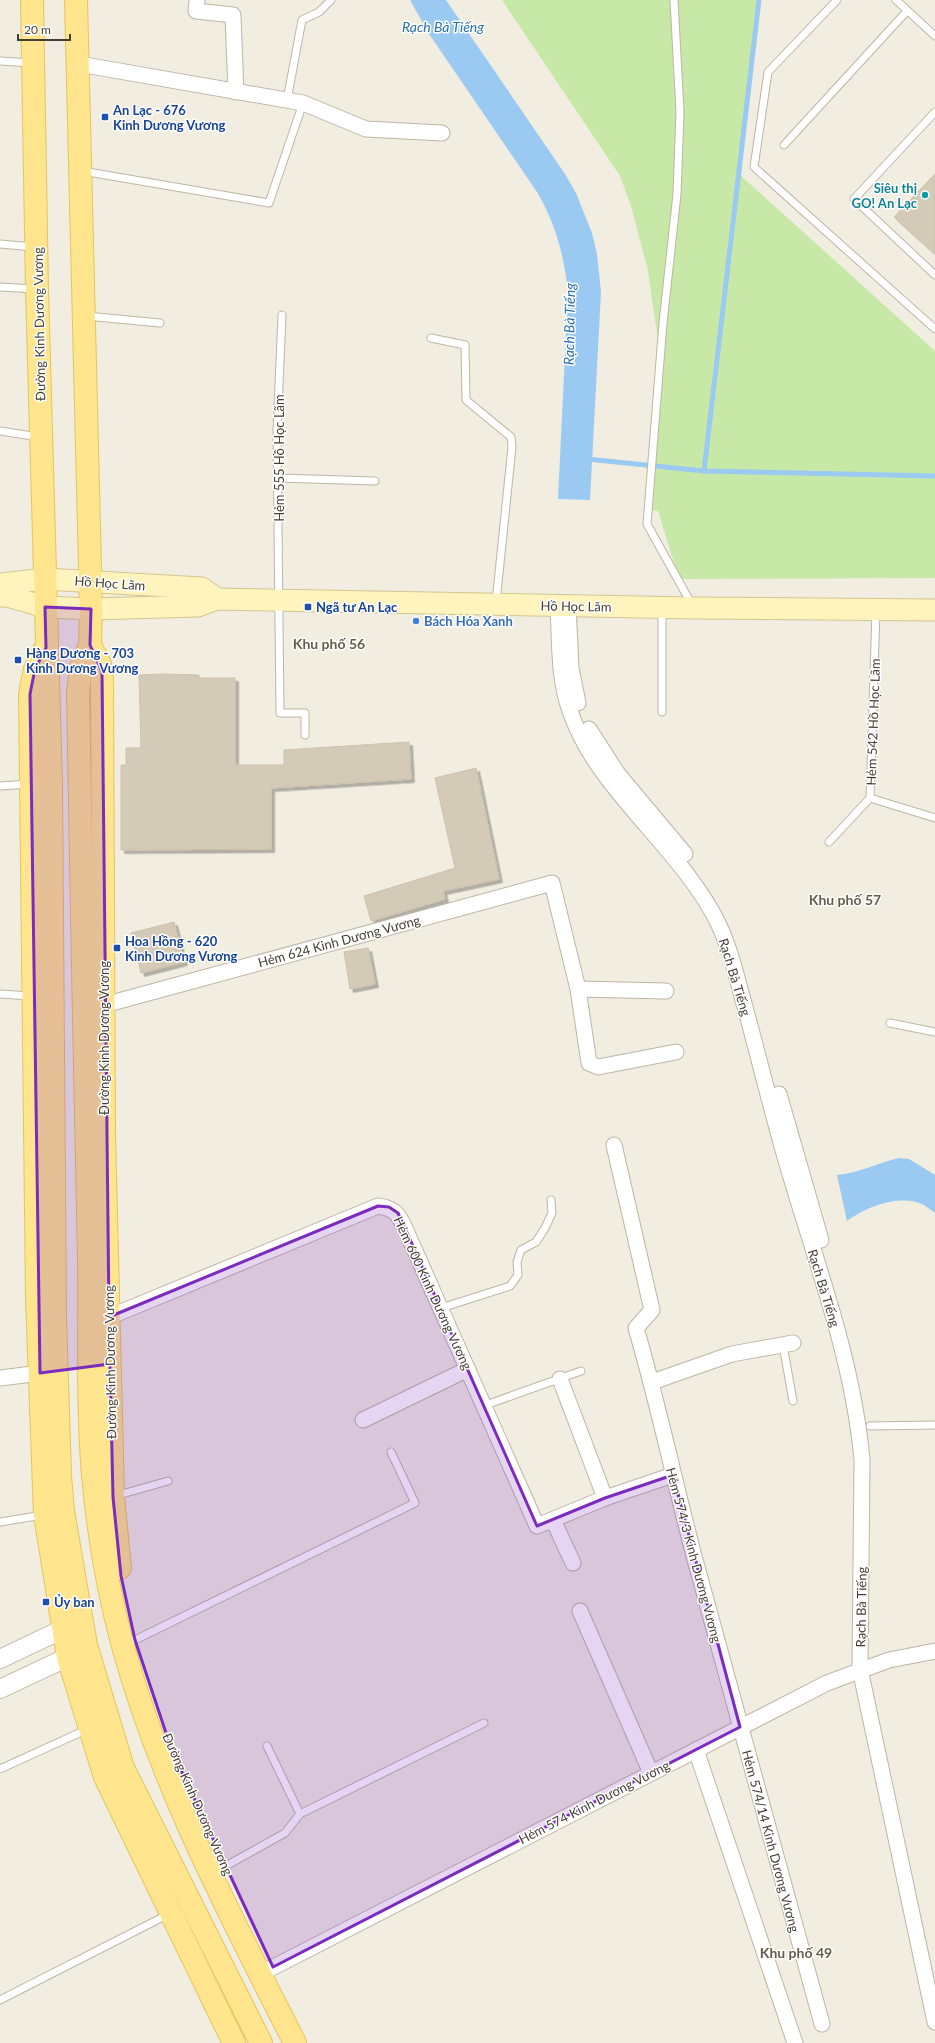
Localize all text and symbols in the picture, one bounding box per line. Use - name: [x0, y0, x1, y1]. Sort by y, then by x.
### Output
- scale bar: [18, 16, 70, 42]
- water label: Rạch Bà Tiếng: [402, 18, 484, 35]
- text: 20 m: [24, 22, 51, 37]
- place label: An Lạc - 676 Kinh Dương Vương: [112, 102, 226, 133]
- marker: An Lạc - 676 Kinh Dương Vương: [100, 112, 110, 122]
- place label: Siêu thị GO! An Lạc: [852, 180, 918, 211]
- marker: Siêu thị GO! An Lạc: [920, 190, 930, 200]
- street label: Đường Kinh Dương Vương: [30, 247, 48, 401]
- water label: Rạch Bà Tiếng: [560, 283, 578, 365]
- street label: Hẻm 555 Hồ Học Lãm: [271, 394, 287, 522]
- street label: Hồ Học Lãm: [74, 573, 146, 593]
- street label: Hồ Học Lãm: [540, 597, 612, 615]
- place label: Ngã tư An Lạc: [316, 599, 398, 615]
- marker: Ngã tư An Lạc: [303, 602, 313, 612]
- place label: Bách Hóa Xanh: [424, 613, 513, 629]
- marker: Bách Hóa Xanh: [411, 616, 421, 626]
- district label: Khu phố 56: [293, 635, 365, 652]
- place label: Hàng Dương - 703 Kinh Dương Vương: [26, 645, 139, 676]
- marker: Hàng Dương - 703 Kinh Dương Vương: [13, 655, 23, 665]
- street label: Hẻm 542 Hồ Học Lãm: [863, 658, 883, 786]
- district label: Khu phố 57: [809, 891, 881, 908]
- street label: Hẻm 624 Kinh Dương Vương: [256, 912, 422, 970]
- place label: Hoa Hồng - 620 Kinh Dương Vương: [125, 933, 238, 964]
- street label: Rạch Bà Tiếng: [716, 936, 755, 1018]
- marker: Hoa Hồng - 620 Kinh Dương Vương: [112, 943, 122, 953]
- street label: Đường Kinh Dương Vương: [96, 961, 112, 1115]
- street label: Hẻm 600 Kinh Dương Vương: [390, 1214, 476, 1372]
- street label: Rạch Bà Tiếng: [805, 1247, 844, 1329]
- street label: Đường Kinh Dương Vương: [101, 1285, 119, 1439]
- street label: Hẻm 574/3 Kinh Dương Vương: [663, 1466, 725, 1645]
- street label: Rạch Bà Tiếng: [852, 1566, 870, 1647]
- place label: Ủy ban: [54, 1594, 95, 1610]
- marker: Ủy ban: [41, 1597, 51, 1607]
- street label: Đường Kinh Dương Vương: [159, 1730, 237, 1878]
- street label: Hẻm 574/14 Kinh Dương Vương: [739, 1748, 803, 1934]
- street label: Hẻm 574 Kinh Dương Vương: [516, 1757, 672, 1847]
- district label: Khu phố 49: [760, 1944, 832, 1961]

